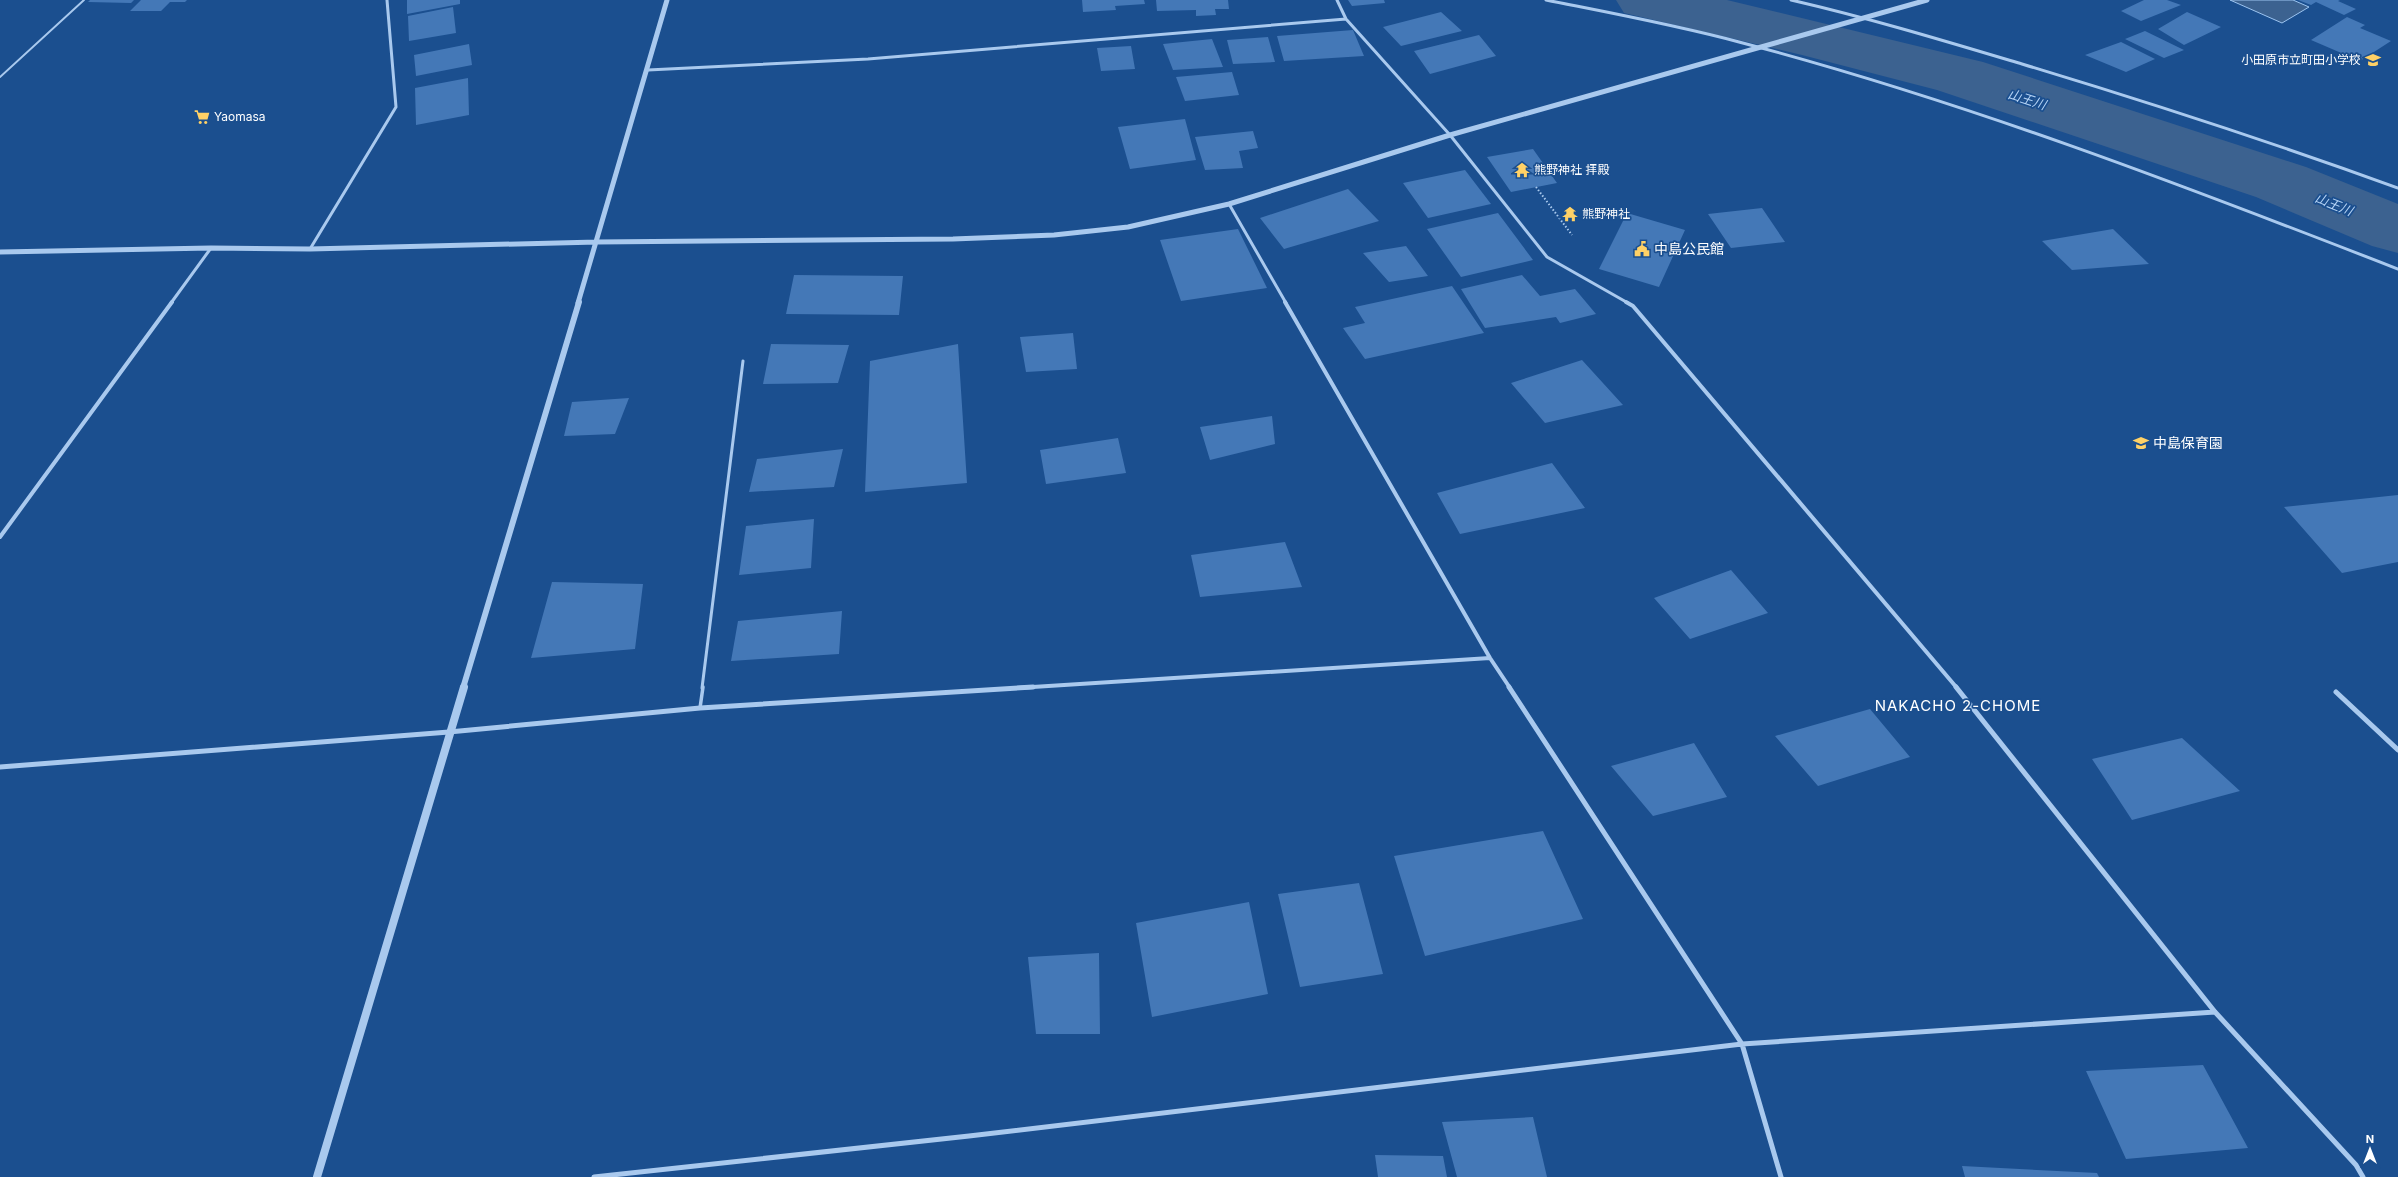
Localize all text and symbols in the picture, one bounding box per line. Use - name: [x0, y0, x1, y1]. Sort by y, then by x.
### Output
- school or university icon: 小田原市立町田小学校: [2364, 51, 2382, 69]
- place label: 小田原市立町田小学校: [2241, 52, 2361, 67]
- water label: 山王川: [2006, 85, 2050, 113]
- supermarket icon: Yaomasa: [193, 108, 211, 126]
- place label: Yaomasa: [214, 109, 266, 124]
- temple icon: 熊野神社 拝殿: [1513, 161, 1531, 179]
- place label: 熊野神社 拝殿: [1534, 162, 1609, 177]
- water label: 山王川: [2313, 189, 2357, 219]
- temple icon: 熊野神社: [1561, 205, 1579, 223]
- place label: 熊野神社: [1582, 206, 1630, 221]
- public building icon: 中島公民館: [1633, 240, 1651, 258]
- place label: 中島公民館: [1654, 240, 1724, 257]
- school or university icon: 中島保育園: [2132, 434, 2150, 452]
- place label: 中島保育園: [2153, 434, 2223, 451]
- district label: NAKACHO 2-CHOME: [1875, 696, 2041, 715]
- north arrow: [2350, 1129, 2390, 1169]
- text: N: [2366, 1132, 2374, 1146]

